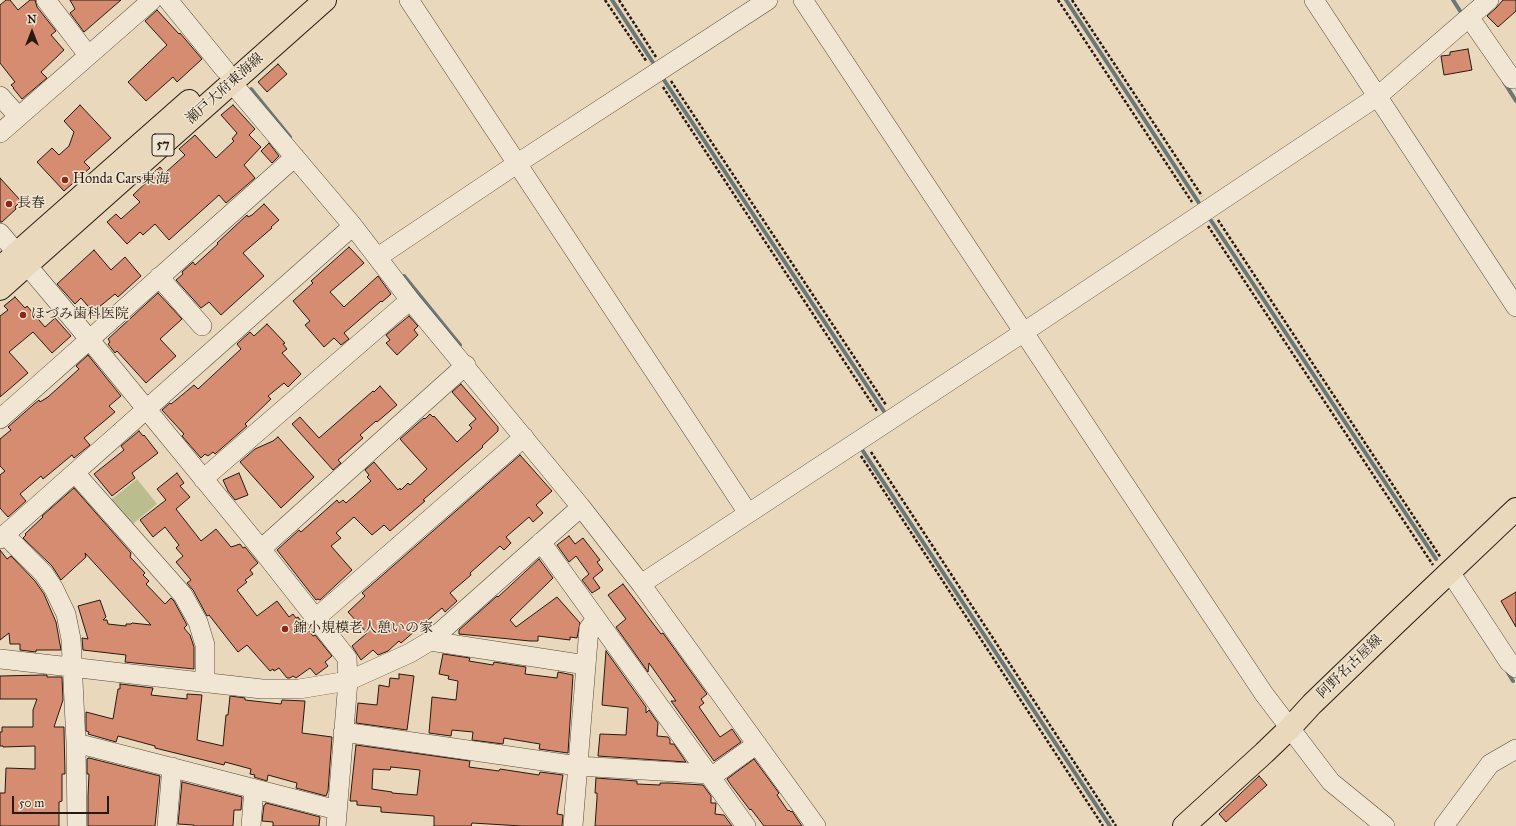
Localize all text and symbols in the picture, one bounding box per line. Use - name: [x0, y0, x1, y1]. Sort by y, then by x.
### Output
- north arrow: [12, 12, 52, 52]
- text: N: [27, 13, 37, 26]
- street label: 瀬戸大府東海線: [183, 50, 267, 128]
- road number: 57: [152, 134, 174, 156]
- place label: Honda Cars東海: [73, 172, 169, 188]
- marker: Honda Cars東海: [60, 175, 70, 185]
- place label: 長春: [17, 196, 45, 212]
- marker: 長春: [4, 199, 14, 209]
- place label: ほづみ歯科医院: [31, 307, 129, 323]
- marker: ほづみ歯科医院: [18, 310, 28, 320]
- place label: 錦小規模老人憩いの家: [293, 621, 433, 637]
- marker: 錦小規模老人憩いの家: [280, 624, 290, 634]
- street label: 阿野名古屋線: [1314, 632, 1386, 702]
- scale bar: [14, 788, 111, 814]
- text: 50 m: [19, 796, 44, 810]

